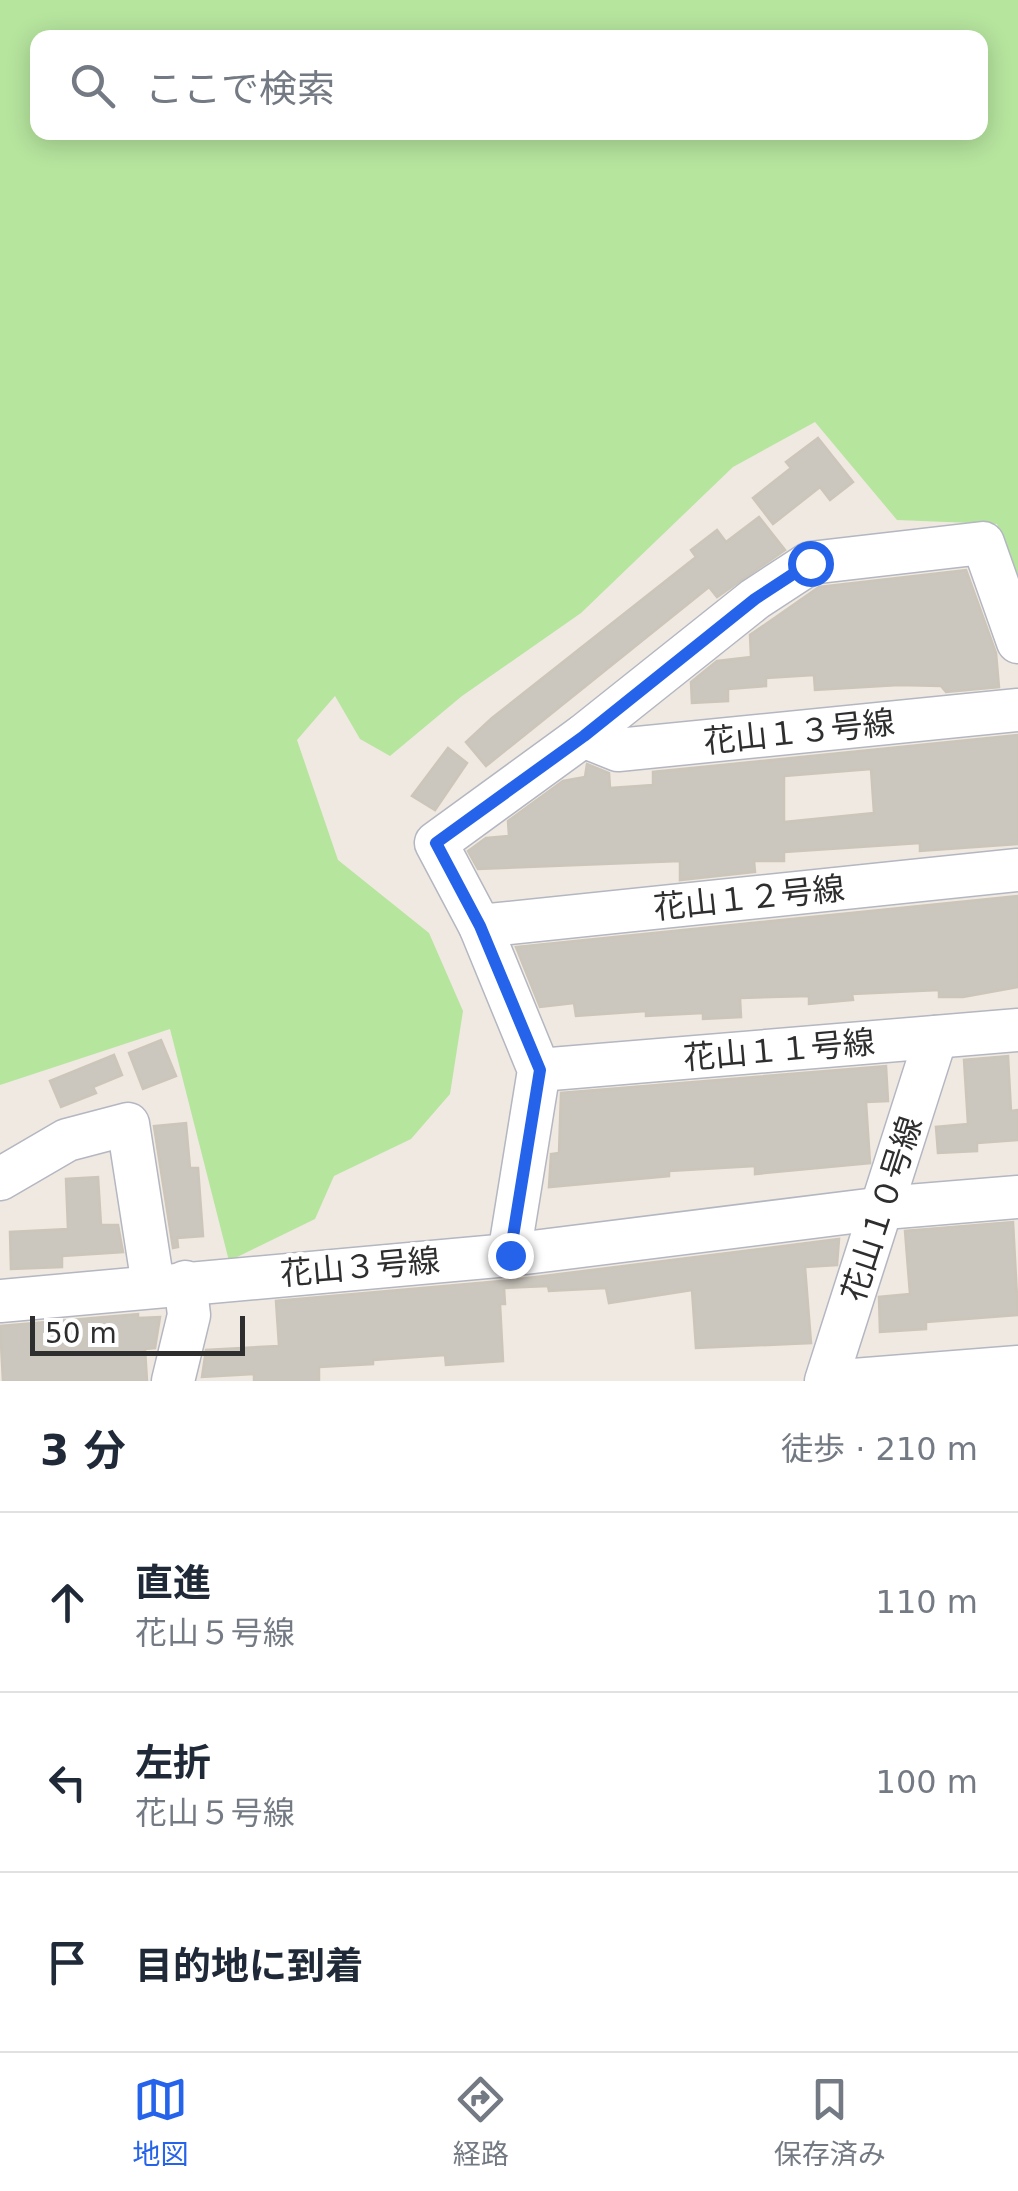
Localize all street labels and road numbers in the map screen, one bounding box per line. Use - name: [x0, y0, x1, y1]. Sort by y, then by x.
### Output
- street label: 花山１３号線: [702, 703, 896, 761]
- street label: 花山１２号線: [652, 869, 846, 927]
- street label: 花山１１号線: [682, 1023, 876, 1077]
- street label: 花山１０号線: [834, 1112, 930, 1306]
- street label: 花山３号線: [279, 1241, 441, 1293]

